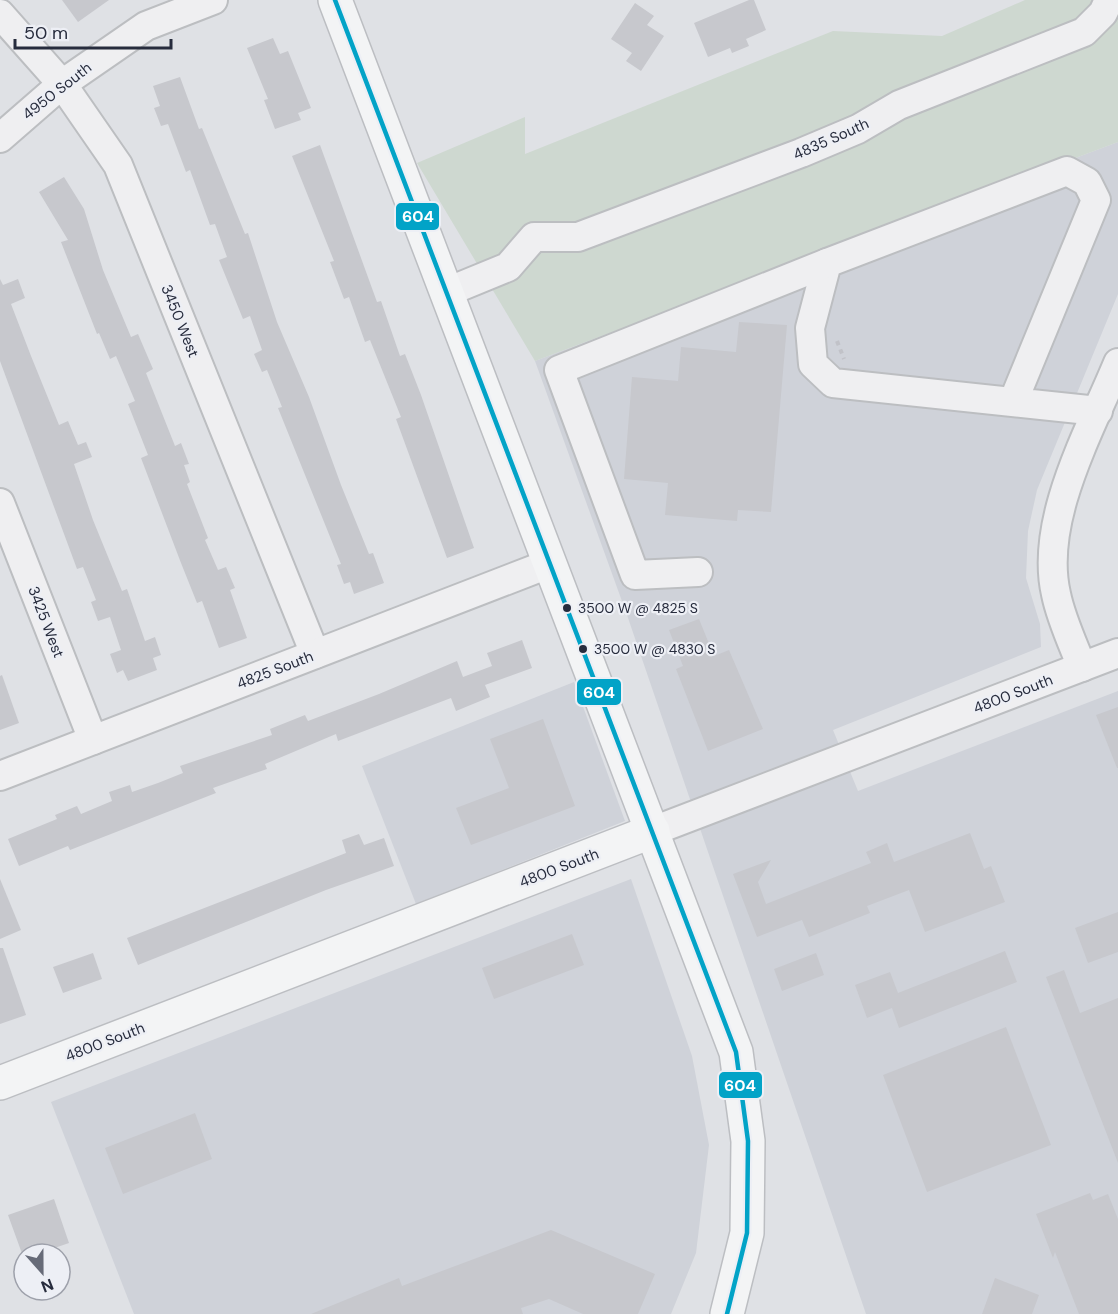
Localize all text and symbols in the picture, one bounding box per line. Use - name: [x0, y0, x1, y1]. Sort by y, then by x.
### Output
- scale bar: [15, 12, 171, 50]
- text: 50 m: [24, 21, 68, 45]
- street label: 4950 South: [18, 58, 96, 124]
- street label: 4835 South: [790, 113, 872, 165]
- line badge: 604: [395, 202, 440, 231]
- text: 604: [402, 206, 434, 227]
- street label: 3450 West: [156, 282, 204, 360]
- street label: 3425 West: [23, 583, 69, 661]
- place label: 3500 W @ 4825 S: [578, 599, 698, 617]
- marker: 3500 W @ 4825 S: [561, 602, 573, 614]
- place label: 3500 W @ 4830 S: [594, 640, 715, 658]
- marker: 3500 W @ 4830 S: [577, 643, 589, 655]
- street label: 4825 South: [234, 646, 316, 694]
- street label: 4800 South: [970, 670, 1056, 718]
- line badge: 604: [576, 678, 622, 706]
- text: 604: [583, 682, 615, 703]
- street label: 4800 South: [516, 844, 602, 892]
- street label: 4800 South: [62, 1018, 148, 1066]
- line badge: 604: [718, 1071, 763, 1099]
- text: 604: [724, 1075, 756, 1096]
- north arrow: [12, 1242, 72, 1302]
- text: N: [38, 1274, 56, 1297]

